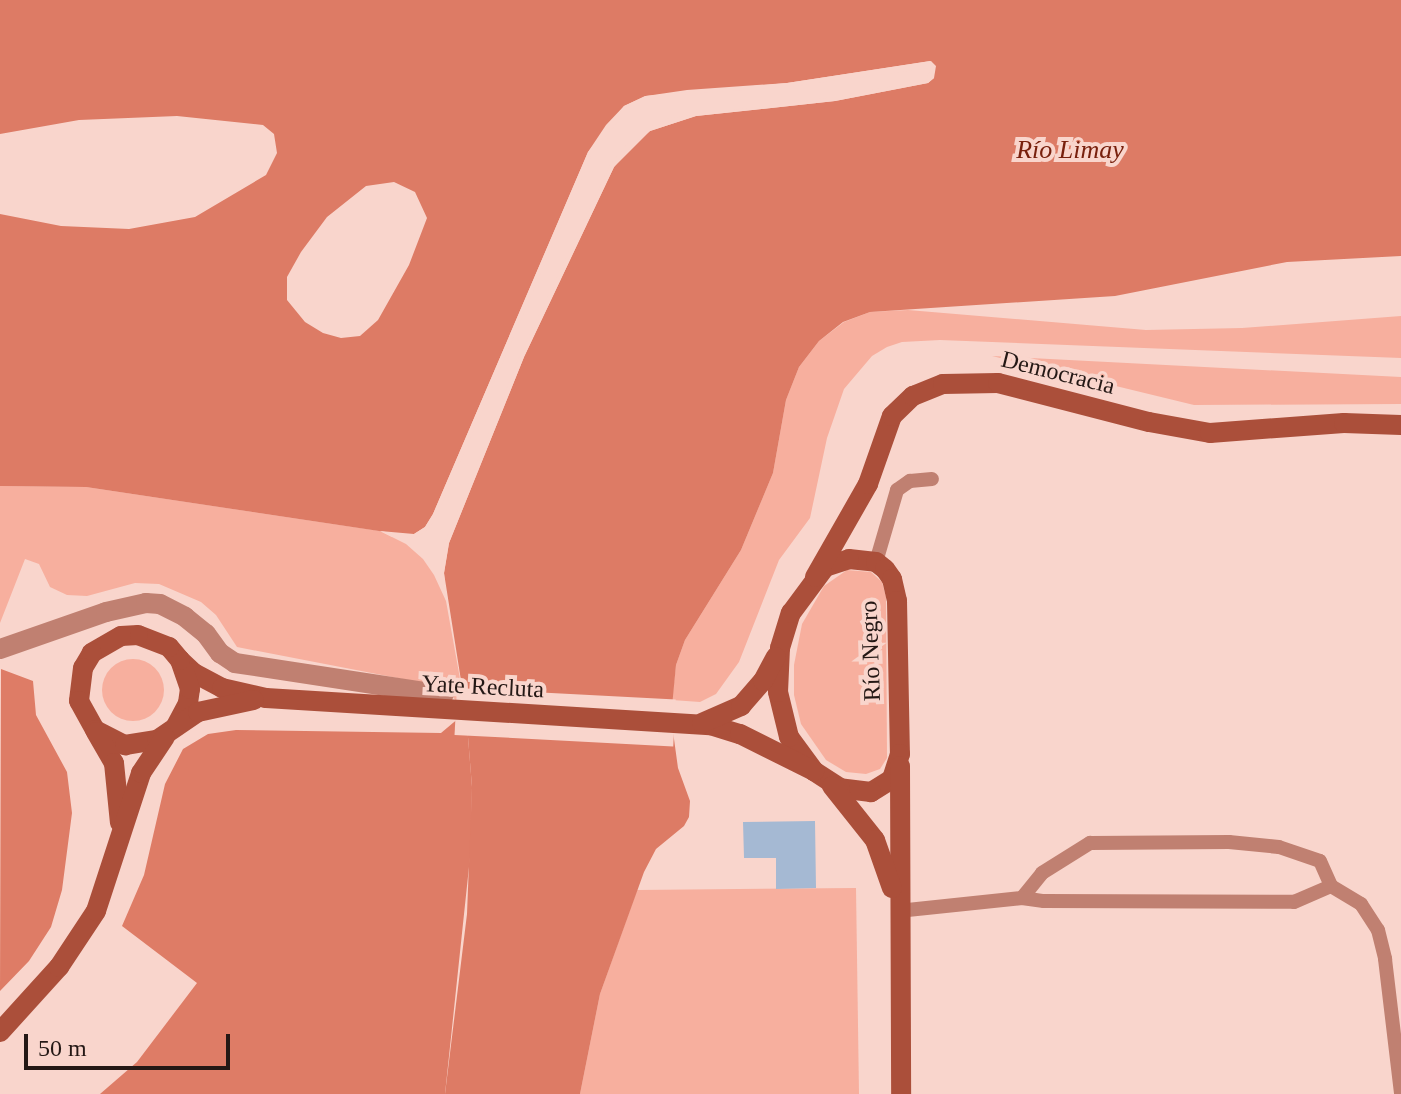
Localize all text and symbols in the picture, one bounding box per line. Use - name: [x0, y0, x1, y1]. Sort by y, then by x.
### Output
- water label: Río Limay: [1016, 134, 1124, 166]
- street label: Democracia: [998, 345, 1118, 401]
- street label: Río Negro: [855, 600, 887, 702]
- street label: Yate Recluta: [421, 669, 545, 705]
- scale bar: [28, 1018, 234, 1068]
- text: 50 m: [38, 1035, 87, 1061]

